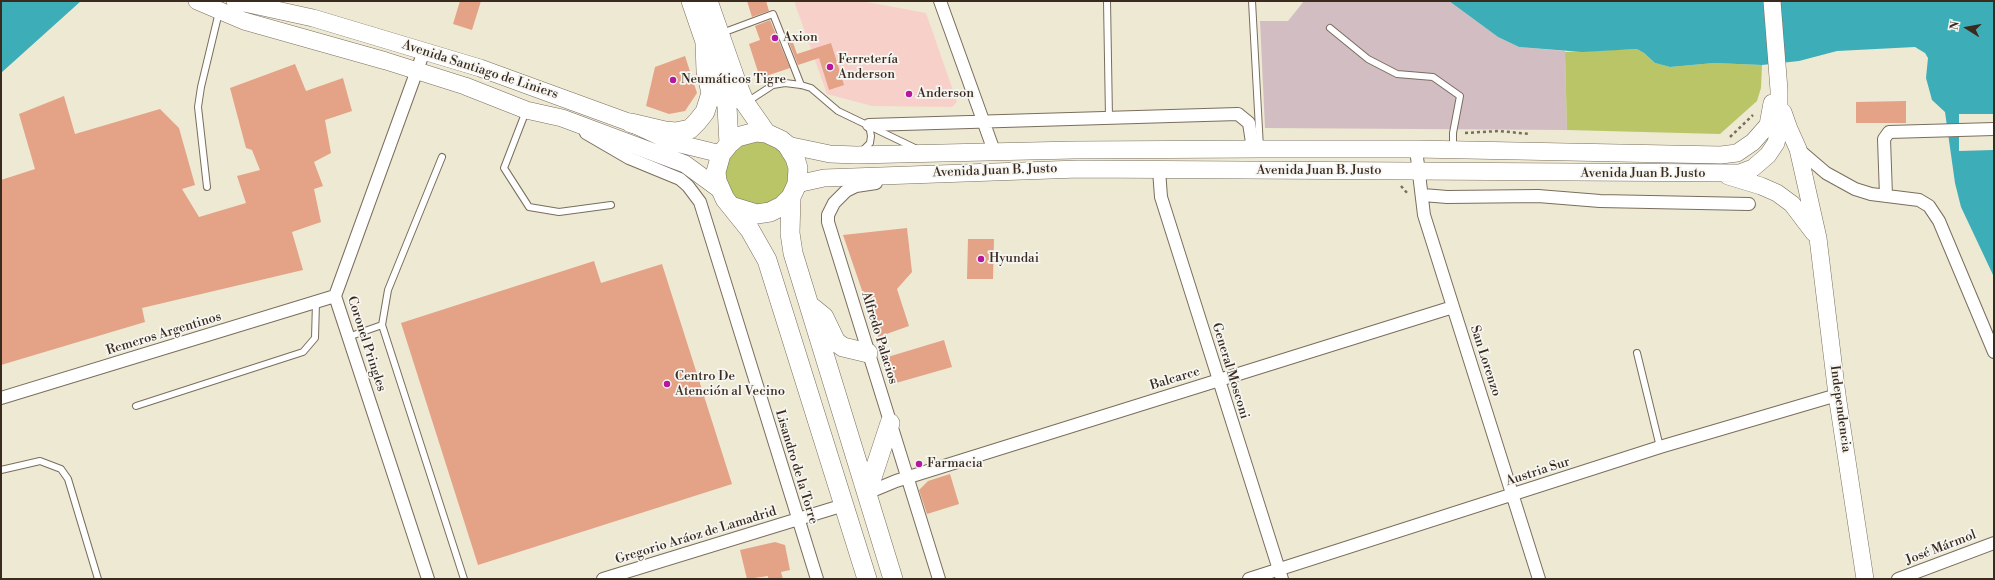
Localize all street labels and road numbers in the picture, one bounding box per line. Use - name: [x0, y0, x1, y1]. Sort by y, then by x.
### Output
- street label: Avenida Santiago de Liniers: [400, 37, 560, 103]
- street label: Avenida Juan B. Justo: [932, 161, 1058, 181]
- street label: Avenida Juan B. Justo: [1256, 163, 1382, 179]
- street label: Avenida Juan B. Justo: [1580, 166, 1706, 182]
- street label: Alfredo Palacios: [858, 290, 900, 386]
- street label: Coronel Pringles: [343, 294, 389, 394]
- street label: Remeros Argentinos: [105, 309, 223, 359]
- street label: General Mosconi: [1208, 321, 1252, 421]
- street label: San Lorenzo: [1466, 324, 1504, 398]
- street label: Balcarce: [1148, 364, 1202, 394]
- street label: Independencia: [1826, 365, 1854, 453]
- street label: Lisandro de la Torre: [771, 408, 821, 526]
- street label: Austria Sur: [1504, 454, 1572, 490]
- street label: Gregorio Aráoz de Lamadrid: [613, 504, 779, 568]
- street label: José Mármol: [1904, 527, 1978, 569]

